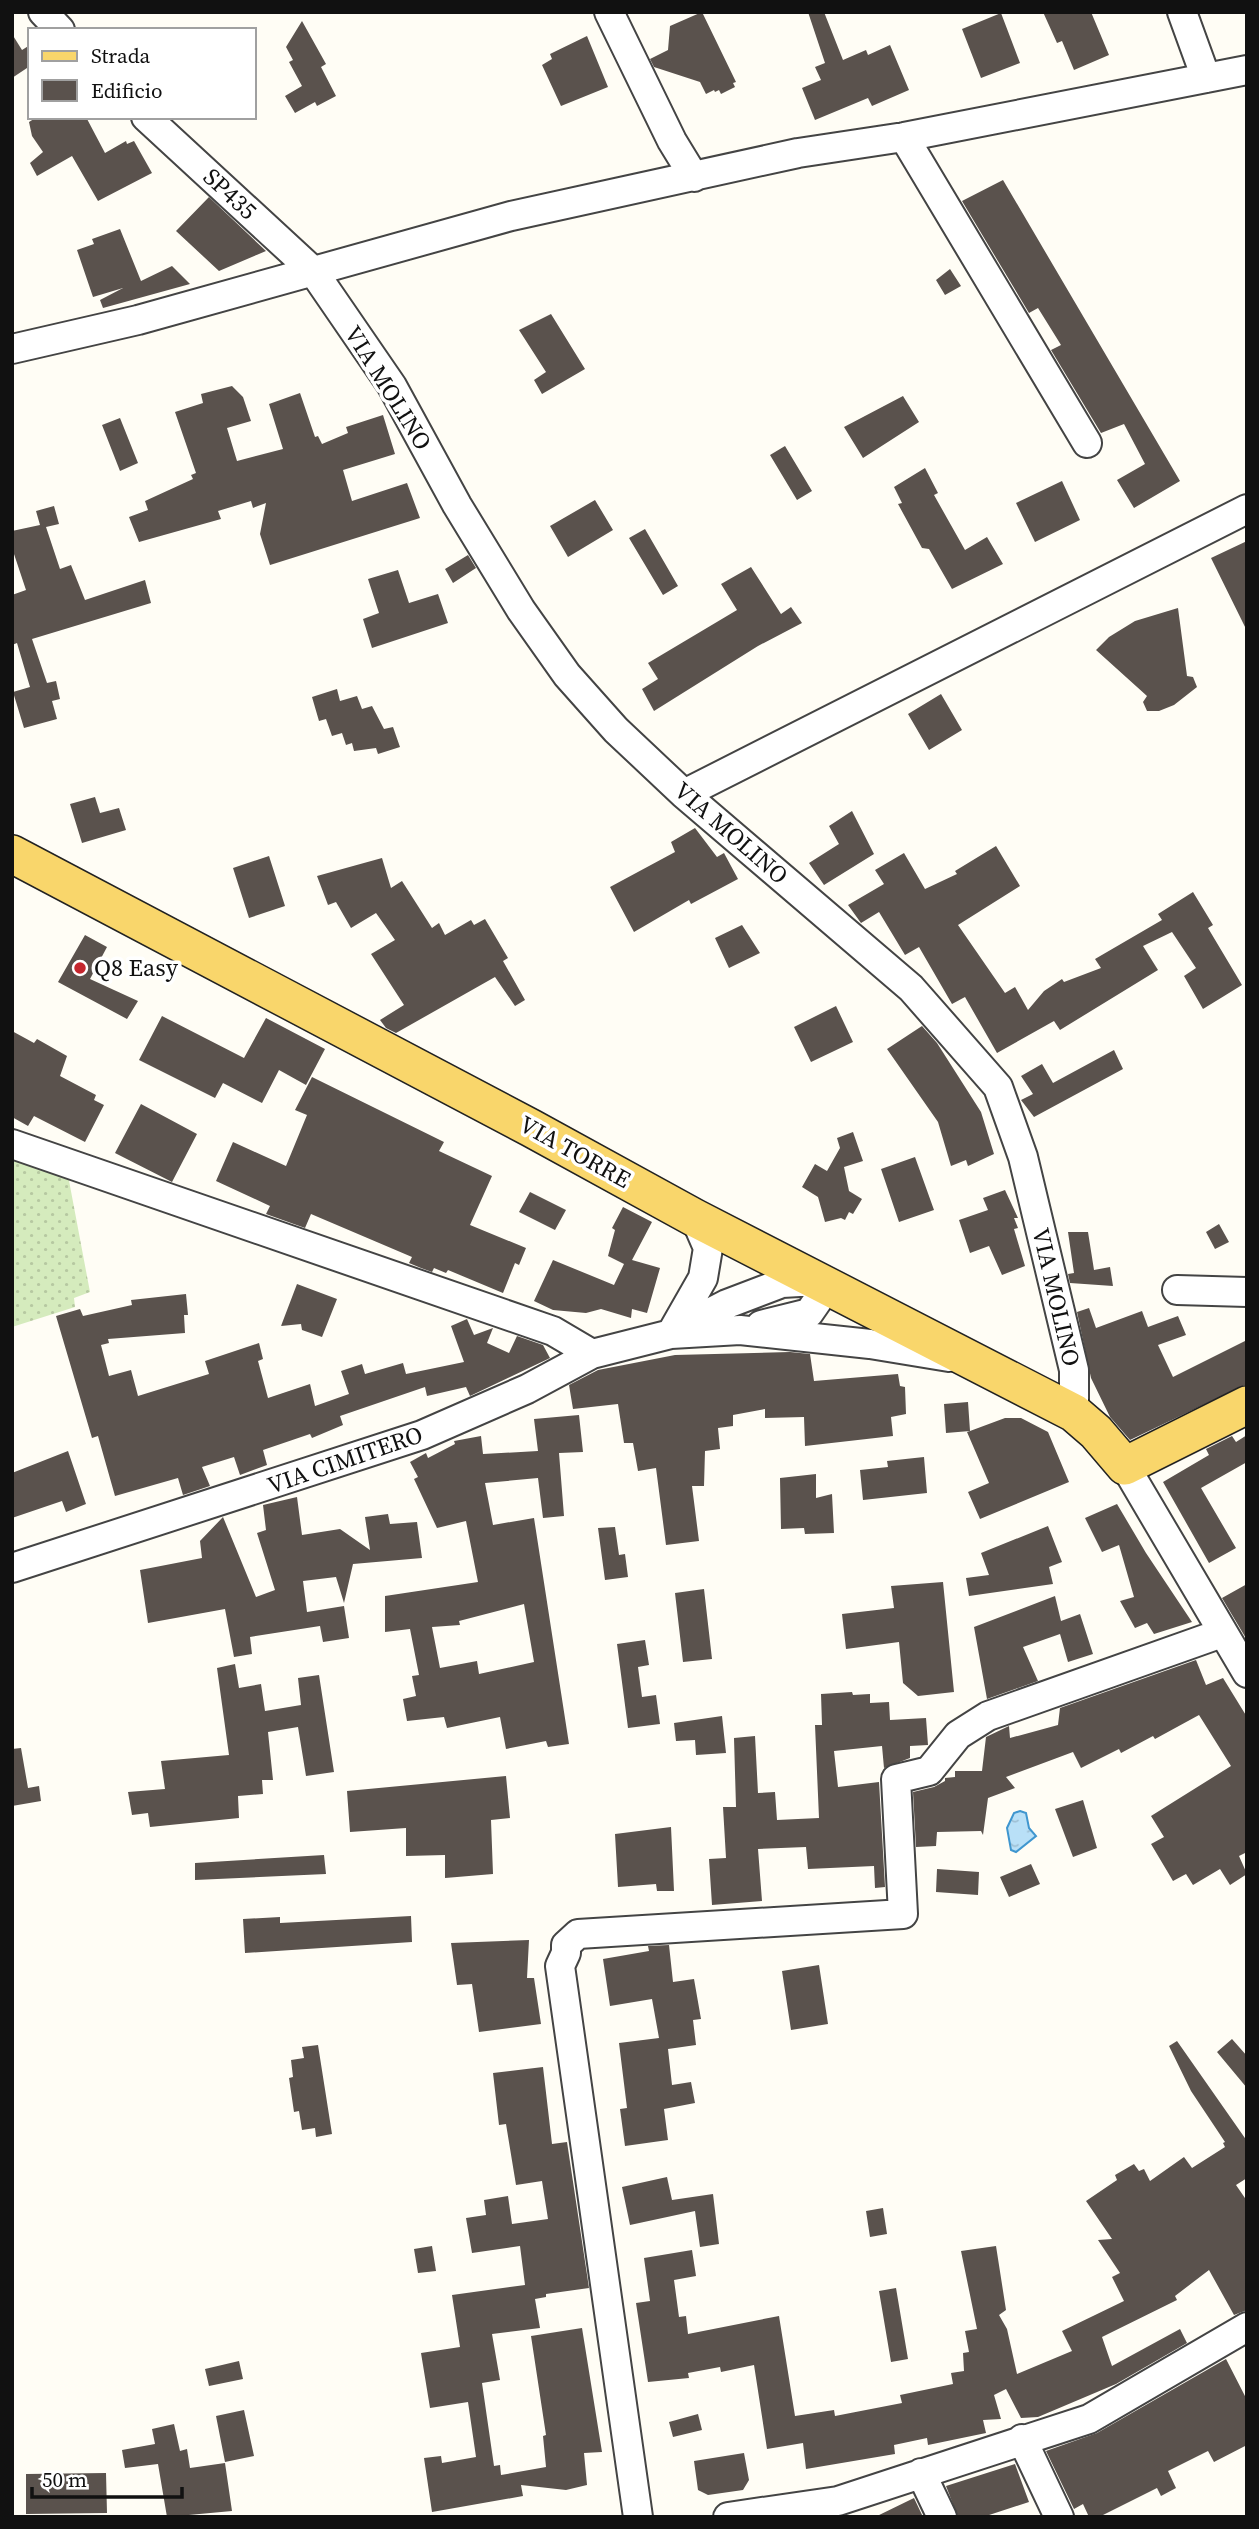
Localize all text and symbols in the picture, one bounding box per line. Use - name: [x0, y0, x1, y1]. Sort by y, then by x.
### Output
- legend: [28, 28, 256, 119]
- text: Strada: [91, 41, 150, 70]
- text: Edificio: [91, 76, 163, 105]
- street label: SP435: [196, 160, 264, 227]
- street label: VIA MOLINO: [337, 319, 440, 456]
- street label: VIA MOLINO: [667, 774, 795, 891]
- place label: Q8 Easy: [94, 951, 179, 984]
- marker: Q8 Easy: [72, 960, 88, 976]
- street label: VIA TORRE: [514, 1107, 637, 1196]
- street label: VIA MOLINO: [1025, 1225, 1088, 1369]
- street label: VIA CIMITERO: [263, 1418, 427, 1502]
- scale bar: [32, 2456, 182, 2500]
- text: 50 m: [42, 2465, 87, 2494]

